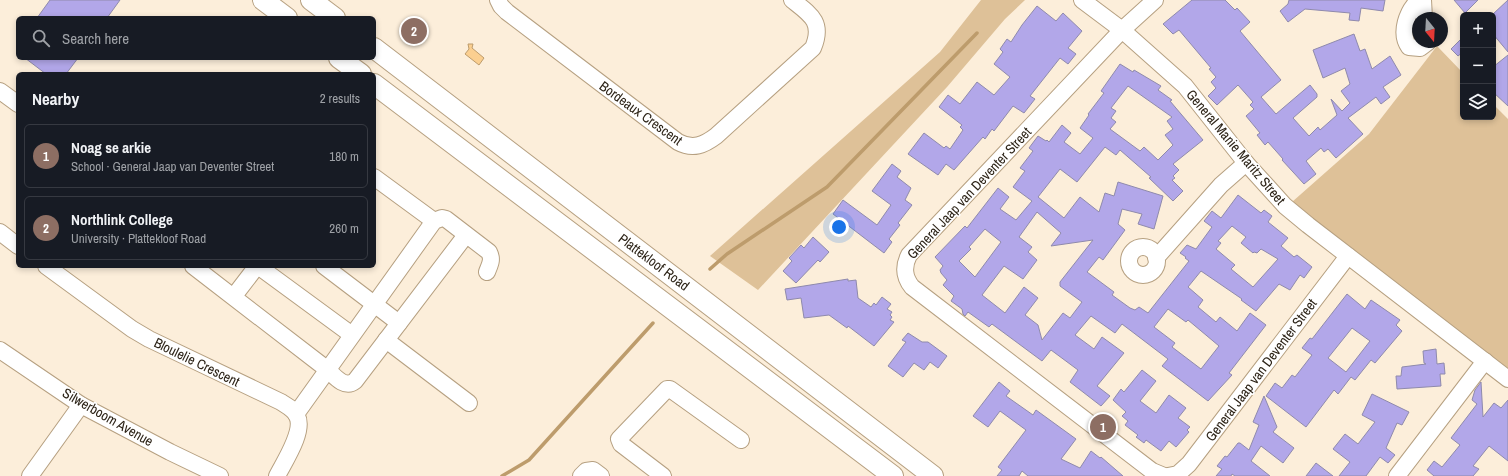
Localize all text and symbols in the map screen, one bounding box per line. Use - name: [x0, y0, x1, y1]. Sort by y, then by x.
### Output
- north arrow: [1412, 12, 1448, 48]
- map controls: [1460, 12, 1496, 120]
- button: +: [1460, 12, 1496, 48]
- search box: [16, 16, 376, 60]
- pin: 2: [401, 16, 427, 46]
- icon: search: [30, 27, 52, 49]
- text: Search here: [62, 28, 129, 49]
- button: −: [1460, 48, 1496, 84]
- street label: Bordeaux Crescent: [596, 77, 686, 149]
- button: layers: [1460, 84, 1496, 120]
- street label: General Manie Maritz Street: [1183, 86, 1289, 208]
- text: Nearby: [32, 87, 79, 110]
- text: 2 results: [320, 90, 360, 107]
- street label: General Jaap van Deventer Street: [903, 123, 1035, 263]
- text: Noag se arkie: [71, 137, 151, 158]
- text: 1: [43, 148, 49, 165]
- text: 180 m: [329, 148, 359, 165]
- text: School · General Jaap van Deventer Street: [71, 158, 274, 175]
- text: Northlink College: [71, 209, 173, 230]
- your location: [829, 217, 849, 237]
- text: 2: [43, 220, 49, 237]
- text: 260 m: [329, 220, 359, 237]
- street label: Plattekloof Road: [615, 229, 693, 295]
- text: University · Plattekloof Road: [71, 230, 206, 247]
- street label: General Jaap van Deventer Street: [1201, 295, 1321, 445]
- street label: Bloulelie Crescent: [151, 333, 243, 391]
- street label: Silwerboom Avenue: [59, 384, 157, 450]
- pin: 1: [1090, 412, 1116, 442]

